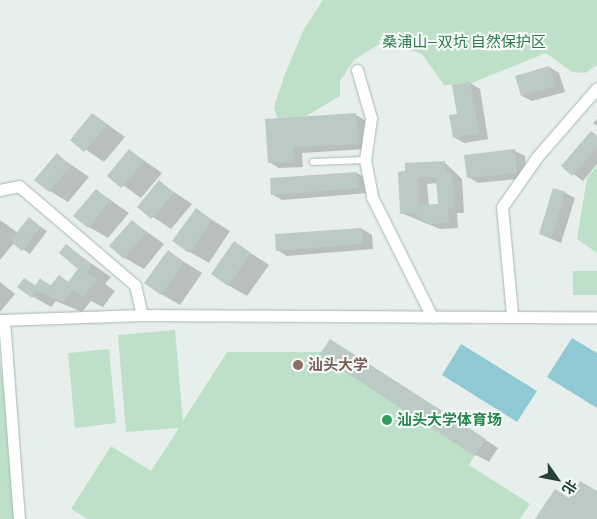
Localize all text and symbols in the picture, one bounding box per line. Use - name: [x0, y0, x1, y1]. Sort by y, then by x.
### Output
- park label: 桑浦山—双坑 自然保护区: [382, 33, 546, 51]
- place label: 汕头大学: [308, 356, 368, 374]
- marker: 汕头大学: [292, 359, 304, 371]
- place label: 汕头大学体育场: [397, 411, 502, 429]
- marker: 汕头大学体育场: [381, 414, 393, 426]
- north arrow: [532, 454, 582, 504]
- text: 北: [559, 477, 581, 498]

